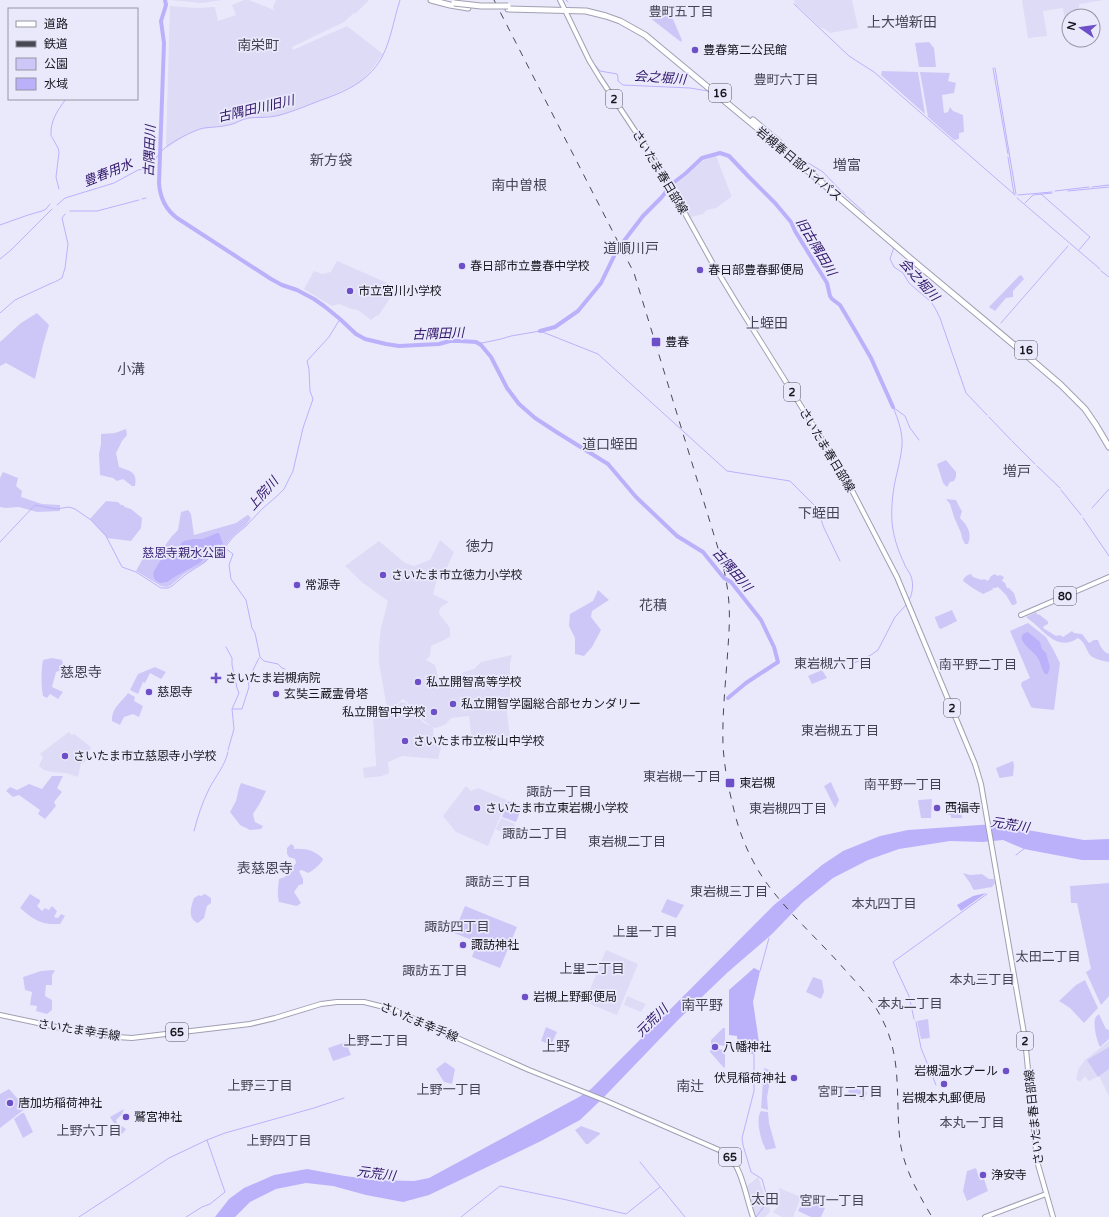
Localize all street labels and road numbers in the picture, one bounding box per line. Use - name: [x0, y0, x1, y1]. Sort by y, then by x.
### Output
- road number: 16: [709, 84, 731, 102]
- road number: 2: [606, 90, 622, 108]
- street label: 岩槻春日部バイパス: [753, 124, 845, 204]
- street label: さいたま春日部線: [629, 127, 691, 217]
- road number: 16: [1015, 341, 1037, 359]
- road number: 2: [784, 383, 800, 401]
- street label: さいたま春日部線: [796, 405, 858, 495]
- road number: 80: [1054, 587, 1076, 605]
- road number: 2: [944, 699, 960, 717]
- street label: さいたま幸手線: [378, 999, 460, 1045]
- street label: さいたま幸手線: [37, 1017, 121, 1043]
- road number: 65: [166, 1023, 188, 1041]
- road number: 2: [1017, 1032, 1033, 1050]
- street label: さいたま春日部線: [1022, 1069, 1046, 1165]
- road number: 65: [719, 1148, 741, 1166]

